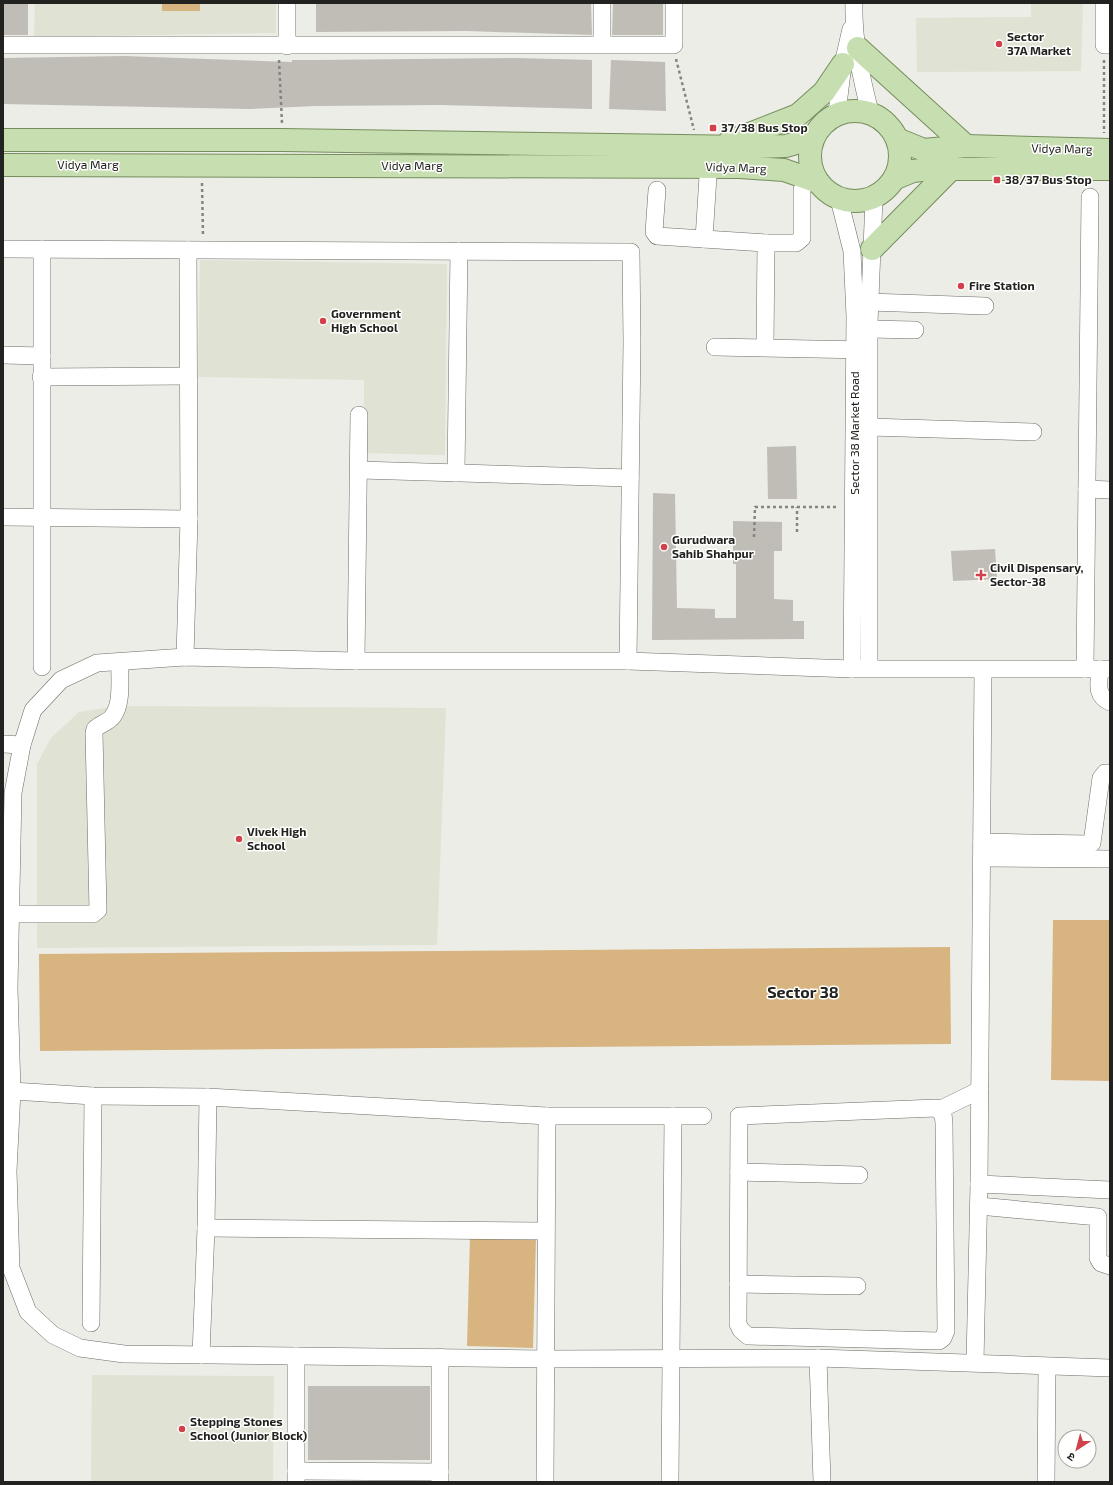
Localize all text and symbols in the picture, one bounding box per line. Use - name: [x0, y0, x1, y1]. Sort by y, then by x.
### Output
- place label: Sector 37A Market: [1007, 29, 1071, 57]
- marker: Sector 37A Market: [994, 39, 1004, 49]
- place label: 37/38 Bus Stop: [721, 120, 808, 134]
- marker: 37/38 Bus Stop: [708, 123, 718, 133]
- street label: Vidya Marg: [1031, 140, 1093, 156]
- street label: Vidya Marg: [57, 157, 119, 171]
- street label: Vidya Marg: [381, 158, 443, 172]
- street label: Vidya Marg: [705, 159, 767, 175]
- place label: 38/37 Bus Stop: [1005, 172, 1092, 186]
- marker: 38/37 Bus Stop: [992, 175, 1002, 185]
- place label: Fire Station: [969, 278, 1035, 292]
- marker: Fire Station: [956, 281, 966, 291]
- place label: Government High School: [331, 306, 401, 334]
- marker: Government High School: [318, 316, 328, 326]
- street label: Sector 38 Market Road: [847, 371, 861, 495]
- place label: Gurudwara Sahib Shahpur: [672, 532, 754, 560]
- marker: Gurudwara Sahib Shahpur: [659, 542, 669, 552]
- place label: Civil Dispensary, Sector-38: [990, 560, 1084, 588]
- marker: Civil Dispensary, Sector-38: [975, 569, 987, 581]
- place label: Vivek High School: [247, 824, 306, 852]
- marker: Vivek High School: [234, 834, 244, 844]
- district label: Sector 38: [767, 982, 839, 1001]
- place label: Stepping Stones School (Junior Block): [190, 1414, 307, 1442]
- marker: Stepping Stones School (Junior Block): [177, 1424, 187, 1434]
- north arrow: [1057, 1429, 1097, 1469]
- text: उ: [1064, 1450, 1077, 1465]

